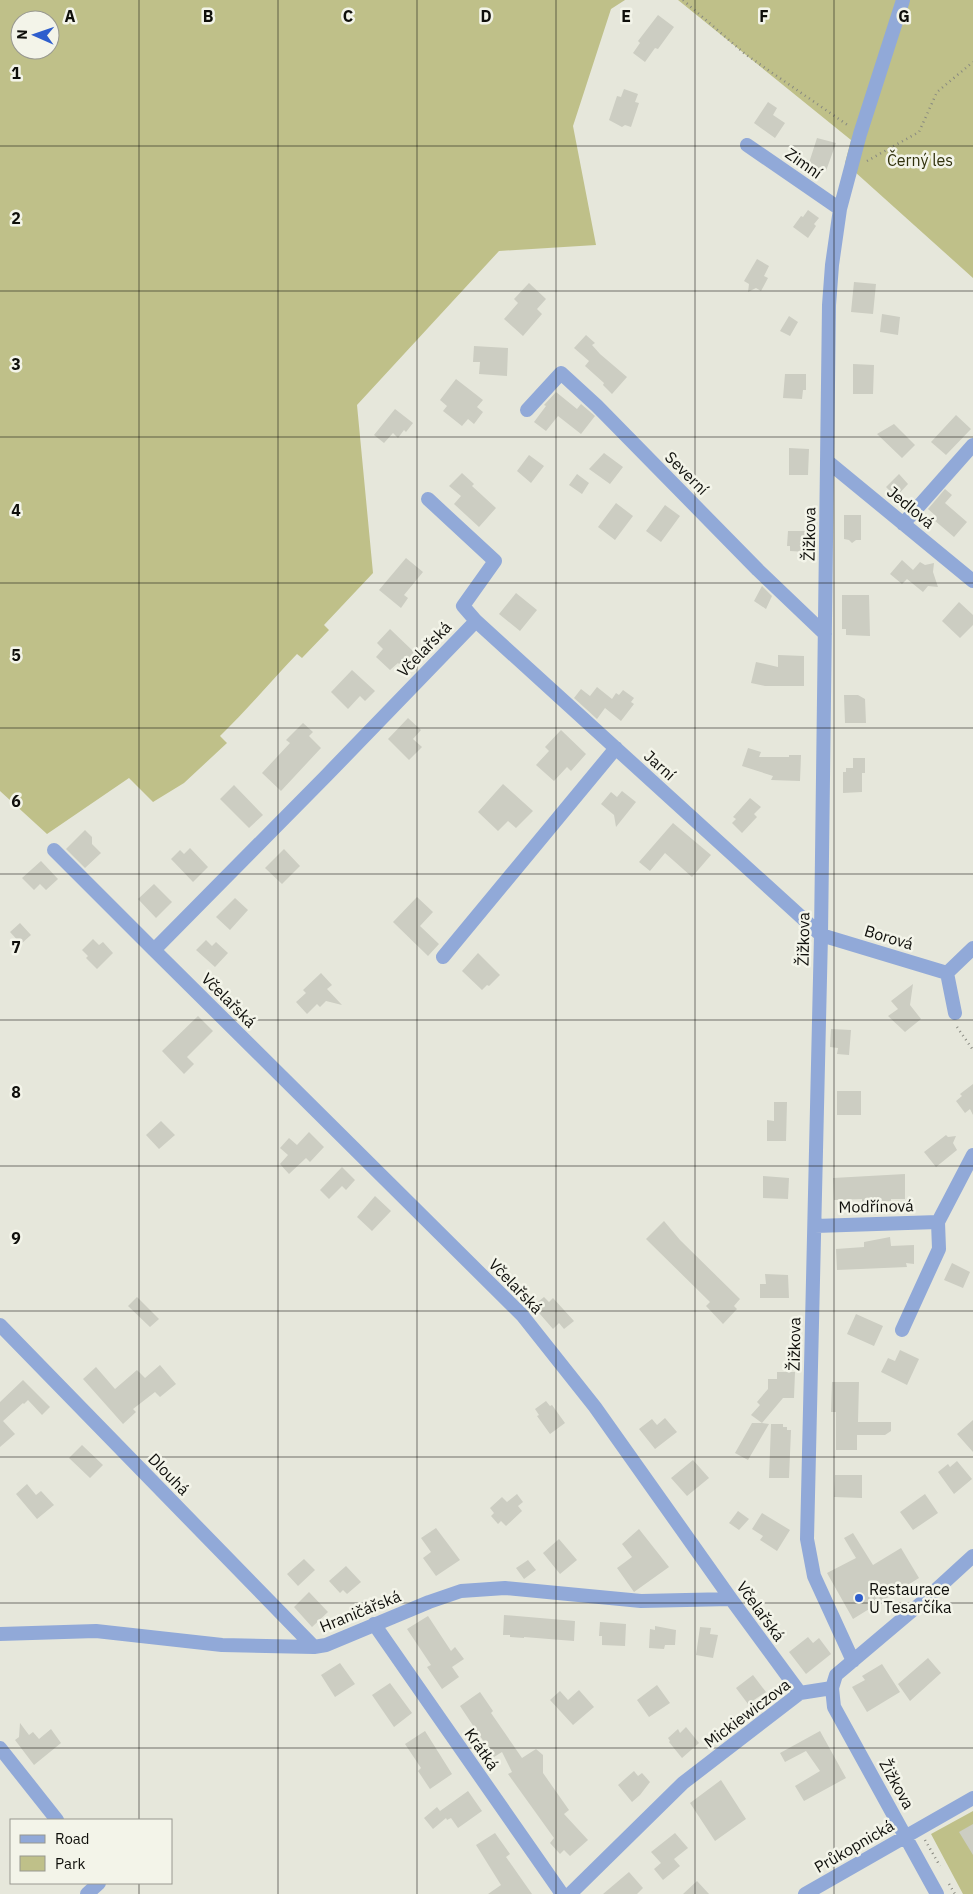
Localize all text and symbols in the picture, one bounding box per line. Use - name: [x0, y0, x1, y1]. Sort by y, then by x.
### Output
- text: A: [65, 6, 76, 26]
- text: B: [203, 6, 214, 26]
- text: C: [343, 6, 353, 26]
- text: D: [480, 6, 492, 26]
- text: E: [621, 6, 631, 26]
- text: F: [759, 6, 769, 26]
- text: G: [898, 6, 910, 26]
- north arrow: [10, 10, 60, 60]
- text: N: [13, 29, 31, 40]
- text: 1: [11, 63, 21, 83]
- street label: Zimní: [782, 143, 826, 183]
- park label: Černý les: [887, 149, 953, 170]
- text: 2: [11, 208, 21, 228]
- text: 3: [11, 354, 21, 374]
- street label: Severní: [661, 447, 713, 499]
- street label: Jedlová: [883, 481, 939, 533]
- text: 4: [11, 500, 21, 520]
- street label: Žižkova: [799, 506, 819, 561]
- street label: Včelařská: [393, 617, 456, 681]
- text: 5: [11, 645, 21, 665]
- street label: Jarní: [640, 746, 680, 784]
- text: 6: [11, 791, 21, 811]
- street label: Žižkova: [793, 911, 813, 966]
- street label: Borová: [862, 920, 916, 954]
- text: 7: [11, 937, 21, 957]
- street label: Včelařská: [197, 968, 261, 1032]
- text: 8: [11, 1082, 21, 1102]
- street label: Modřínová: [838, 1195, 914, 1217]
- text: 9: [11, 1228, 21, 1248]
- street label: Včelařská: [485, 1254, 548, 1318]
- street label: Žižkova: [784, 1316, 804, 1371]
- street label: Dlouhá: [144, 1449, 194, 1500]
- street label: Včelařská: [732, 1577, 790, 1645]
- place label: Restaurace U Tesarčíka: [869, 1579, 952, 1617]
- street label: Hraničářská: [316, 1585, 404, 1636]
- marker: Restaurace U Tesarčíka: [853, 1592, 865, 1604]
- street label: Mickiewiczova: [700, 1674, 794, 1752]
- street label: Krátká: [460, 1724, 504, 1774]
- street label: Žižkova: [875, 1756, 919, 1813]
- street label: Průkopnická: [810, 1815, 898, 1877]
- legend: [10, 1819, 172, 1884]
- text: Road: [55, 1829, 90, 1848]
- text: Park: [55, 1854, 85, 1873]

